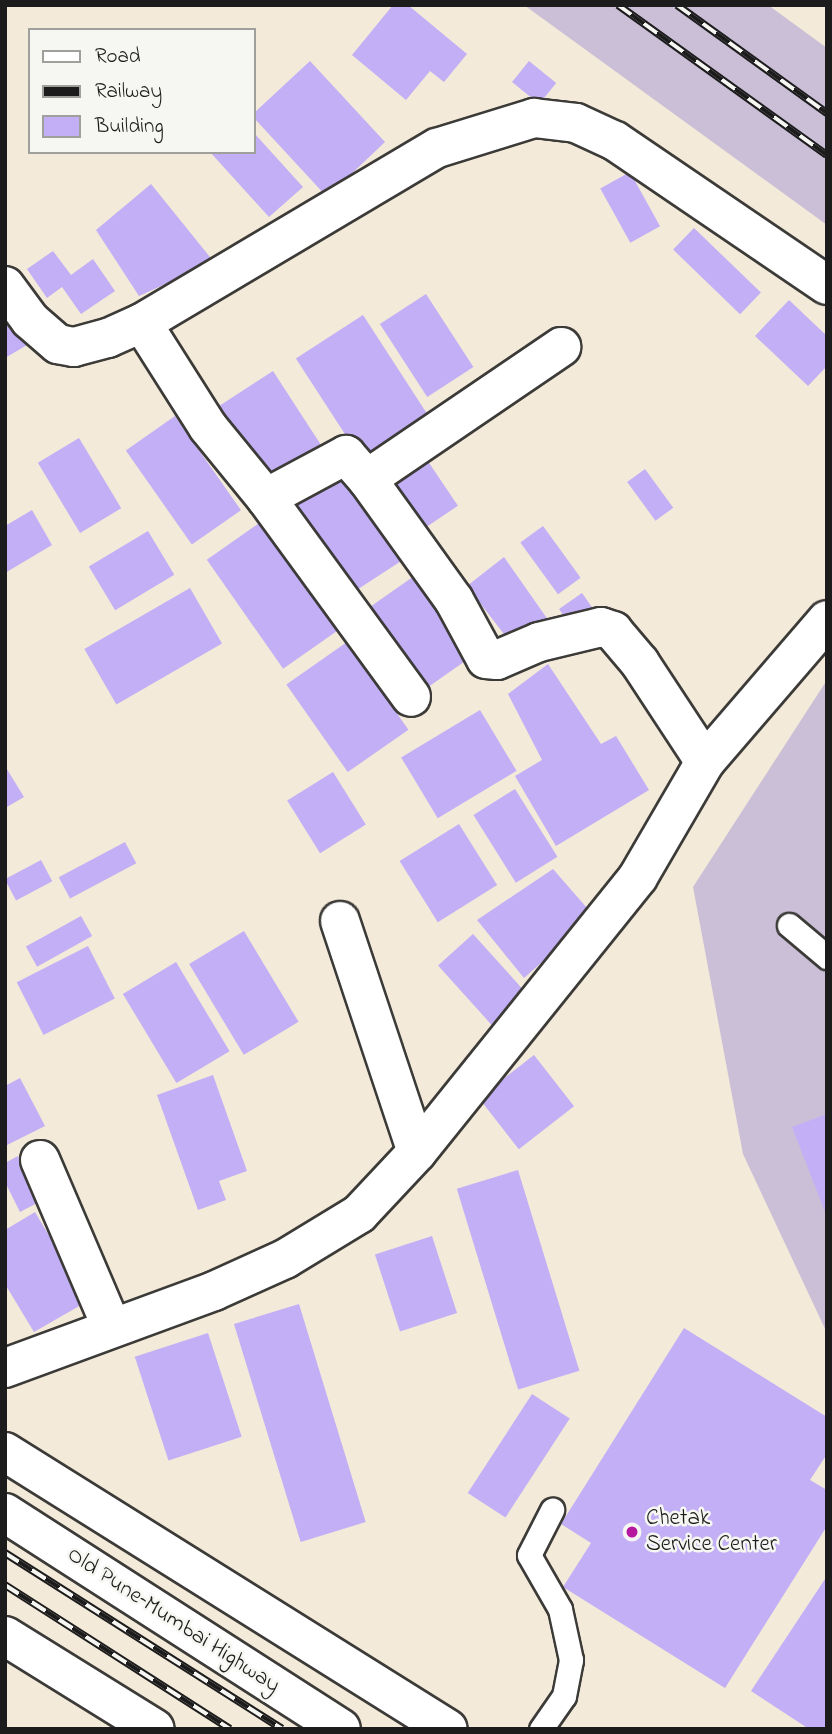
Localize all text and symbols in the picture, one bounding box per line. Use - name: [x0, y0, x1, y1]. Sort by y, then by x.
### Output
- legend: [28, 28, 256, 154]
- text: Road: [95, 42, 141, 72]
- text: Railway: [95, 77, 162, 107]
- text: Building: [95, 112, 164, 142]
- place label: Chetak Service Center: [646, 1505, 777, 1559]
- marker: Chetak Service Center: [624, 1524, 640, 1540]
- street label: Old Pune–Mumbai Highway: [61, 1542, 285, 1700]

